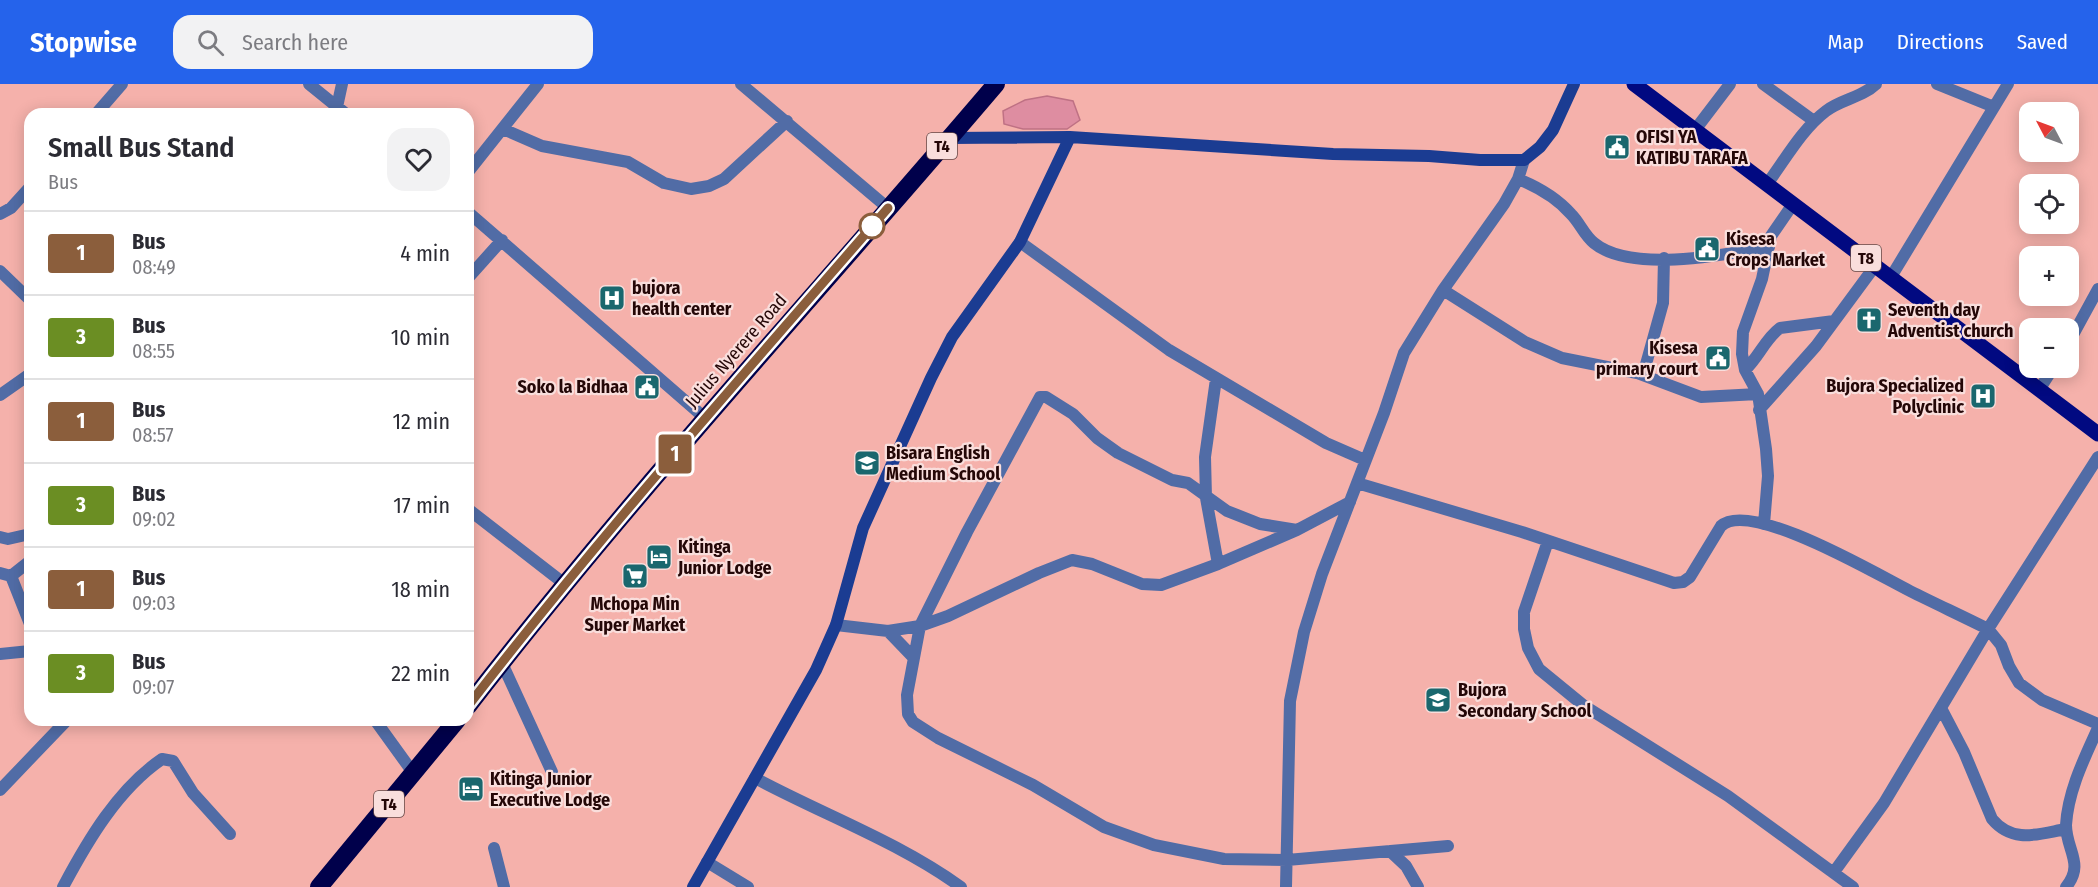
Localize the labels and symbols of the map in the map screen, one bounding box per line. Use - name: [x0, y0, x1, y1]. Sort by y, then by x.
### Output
- north arrow: [2019, 102, 2079, 162]
- place label: OFISI YA KATIBU TARAFA: [1636, 126, 1748, 169]
- public building icon: OFISI YA KATIBU TARAFA: [1602, 132, 1632, 162]
- road number: T4: [927, 133, 957, 159]
- unlabelled marker: [859, 213, 885, 239]
- place label: Kisesa Crops Market: [1726, 228, 1826, 271]
- public building icon: Kisesa Crops Market: [1692, 234, 1722, 264]
- road number: T8: [1851, 245, 1881, 271]
- place label: bujora health center: [632, 277, 732, 320]
- hospital icon: bujora health center: [597, 283, 627, 313]
- street label: Julius Nyerere Road: [681, 290, 791, 412]
- place label: Seventh day Adventist church: [1887, 299, 2013, 342]
- church icon: Seventh day Adventist church: [1854, 305, 1884, 335]
- place label: Kisesa primary court: [1596, 337, 1699, 380]
- public building icon: Kisesa primary court: [1703, 343, 1733, 373]
- public building icon: Soko la Bidhaa: [632, 372, 662, 402]
- place label: Bujora Specialized Polyclinic: [1826, 375, 1964, 418]
- place label: Soko la Bidhaa: [517, 376, 628, 398]
- hospital icon: Bujora Specialized Polyclinic: [1968, 381, 1998, 411]
- line badge: 1: [656, 434, 694, 473]
- place label: Bisara English Medium School: [886, 442, 1000, 485]
- school or university icon: Bisara English Medium School: [852, 448, 882, 478]
- place label: Kitinga Junior Lodge: [677, 536, 772, 579]
- hotel icon: Kitinga Junior Lodge: [644, 542, 674, 572]
- supermarket icon: Mchopa Min Super Market: [620, 561, 650, 591]
- place label: Mchopa Min Super Market: [585, 593, 686, 636]
- place label: Bujora Secondary School: [1458, 679, 1592, 722]
- school or university icon: Bujora Secondary School: [1423, 685, 1453, 715]
- place label: Kitinga Junior Executive Lodge: [490, 768, 610, 811]
- hotel icon: Kitinga Junior Executive Lodge: [456, 774, 486, 804]
- road number: T4: [374, 791, 404, 817]

